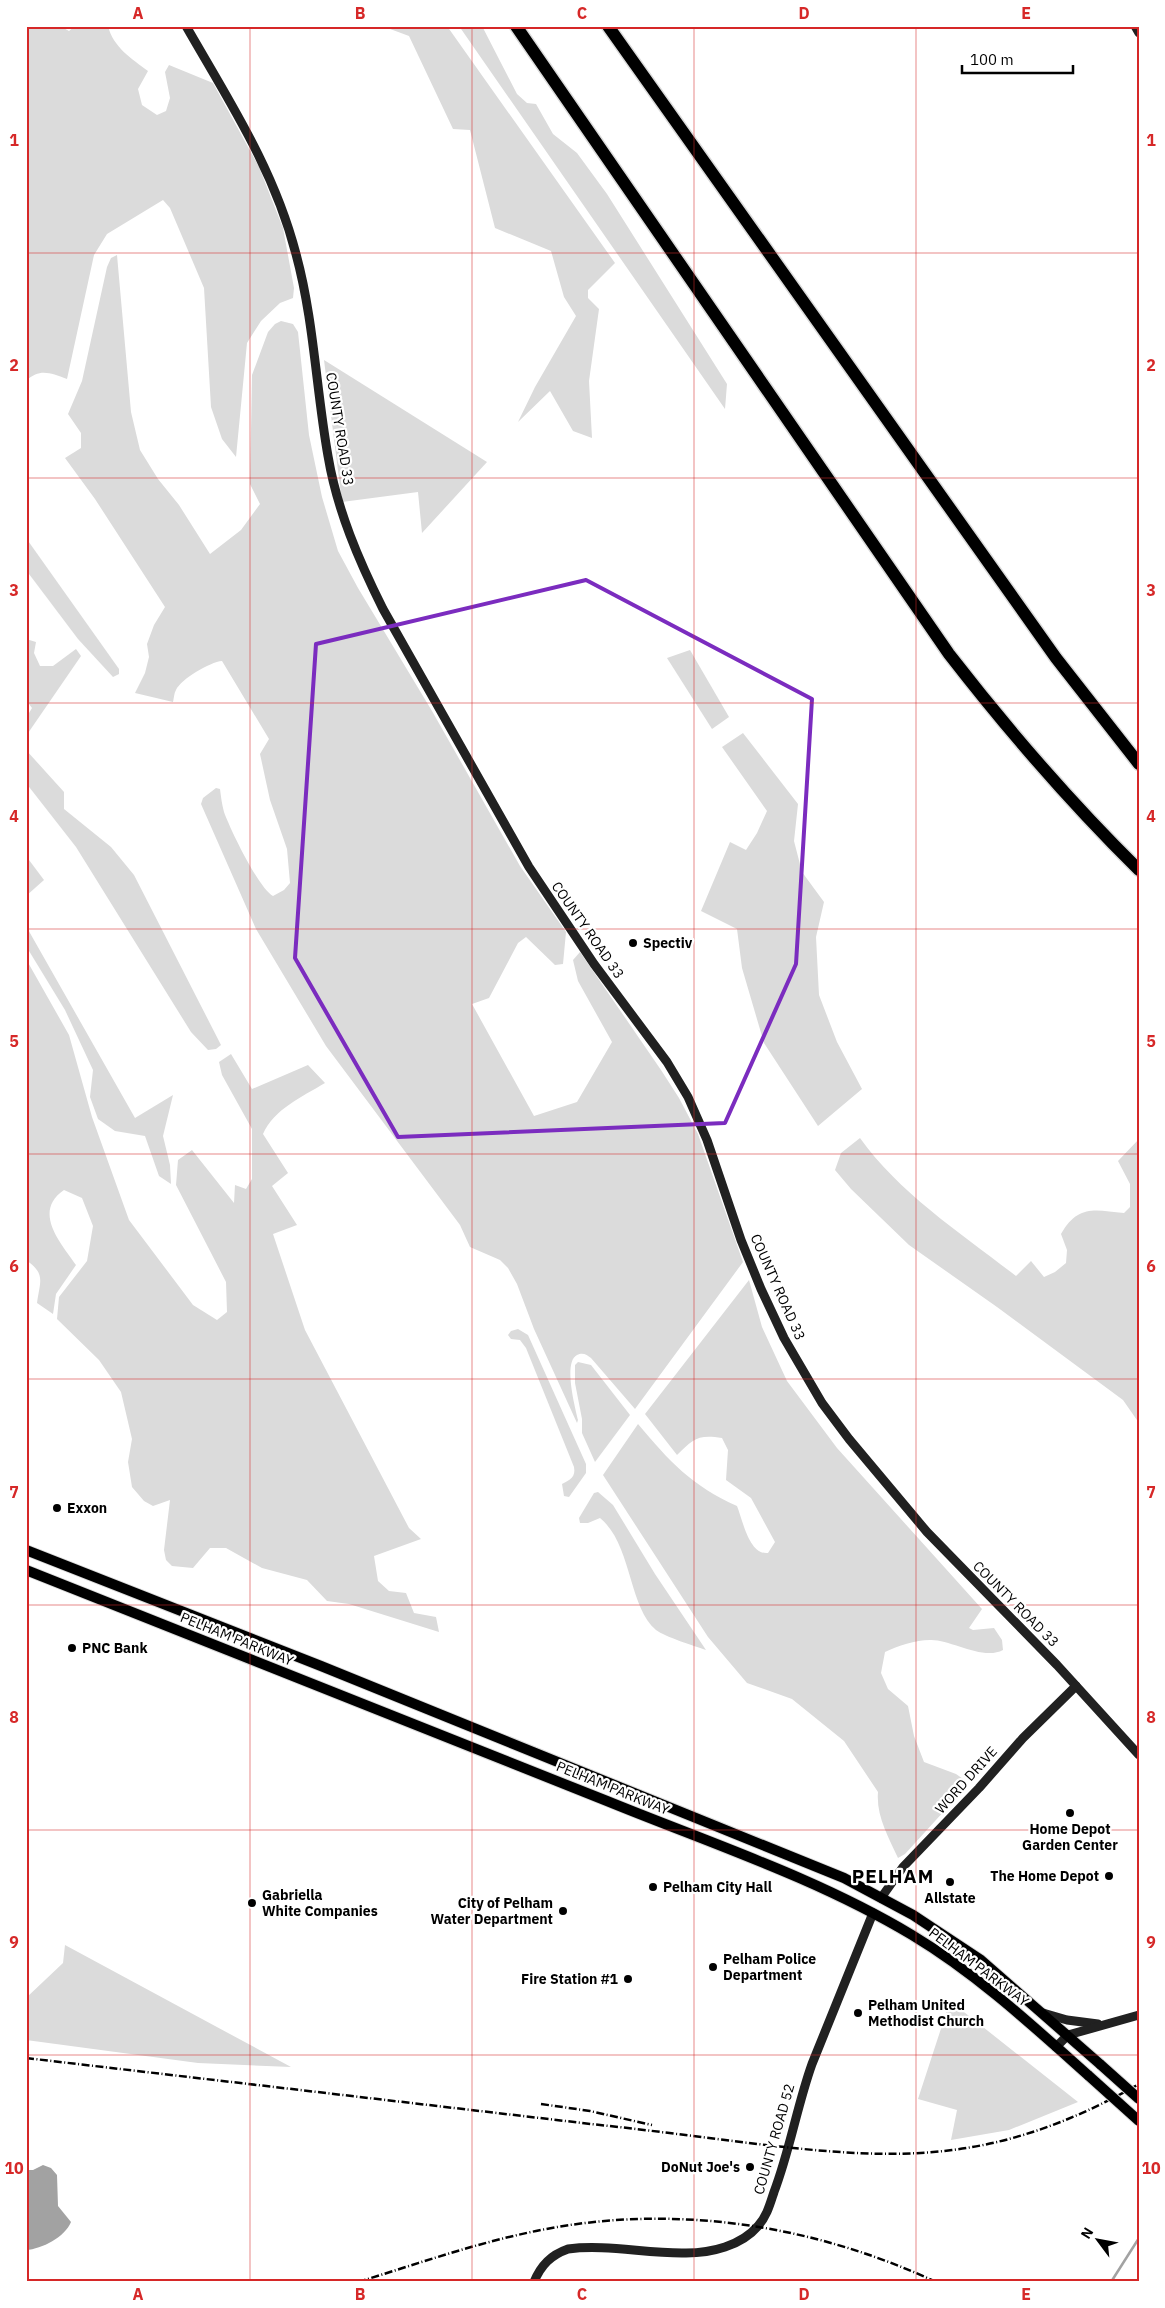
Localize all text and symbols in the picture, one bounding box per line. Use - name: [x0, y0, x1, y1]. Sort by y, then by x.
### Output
- text: A: [133, 3, 144, 23]
- text: B: [355, 3, 366, 23]
- text: C: [577, 3, 587, 23]
- text: D: [798, 3, 810, 23]
- text: E: [1021, 3, 1031, 23]
- scale bar: [962, 42, 1074, 74]
- text: 100 m: [970, 50, 1014, 69]
- text: 1: [9, 130, 19, 150]
- text: 1: [1146, 130, 1156, 150]
- text: 2: [9, 355, 19, 375]
- text: 2: [1146, 355, 1156, 375]
- street label: COUNTY ROAD 33: [322, 371, 358, 487]
- text: 3: [9, 580, 19, 600]
- text: 3: [1146, 580, 1156, 600]
- text: 4: [9, 806, 19, 826]
- text: 4: [1146, 806, 1156, 826]
- street label: COUNTY ROAD 33: [548, 878, 628, 982]
- place label: Spectiv: [643, 934, 693, 952]
- marker: Spectiv: [627, 937, 639, 949]
- text: 5: [9, 1031, 19, 1051]
- text: 5: [1146, 1031, 1156, 1051]
- street label: COUNTY ROAD 33: [746, 1231, 810, 1343]
- text: 6: [9, 1256, 19, 1276]
- text: 6: [1146, 1256, 1156, 1276]
- text: 7: [9, 1482, 19, 1502]
- text: 7: [1146, 1482, 1156, 1502]
- place label: Exxon: [67, 1499, 107, 1517]
- marker: Exxon: [51, 1502, 63, 1514]
- street label: COUNTY ROAD 33: [969, 1557, 1063, 1651]
- street label: PELHAM PARKWAY: [178, 1608, 297, 1670]
- place label: PNC Bank: [82, 1639, 148, 1657]
- marker: PNC Bank: [66, 1642, 78, 1654]
- text: 8: [9, 1707, 19, 1727]
- text: 8: [1146, 1707, 1156, 1727]
- street label: WORD DRIVE: [931, 1743, 1001, 1817]
- street label: PELHAM PARKWAY: [554, 1757, 673, 1819]
- marker: Home Depot Garden Center: [1064, 1807, 1076, 1819]
- place label: Home Depot Garden Center: [1022, 1820, 1118, 1854]
- district label: PELHAM: [852, 1864, 934, 1888]
- place label: The Home Depot: [990, 1867, 1099, 1885]
- marker: The Home Depot: [1103, 1870, 1115, 1882]
- marker: Allstate: [944, 1876, 956, 1888]
- place label: Pelham City Hall: [663, 1878, 772, 1896]
- marker: Pelham City Hall: [647, 1881, 659, 1893]
- place label: Gabriella White Companies: [262, 1886, 378, 1920]
- place label: Allstate: [924, 1889, 976, 1907]
- place label: City of Pelham Water Department: [431, 1894, 553, 1928]
- marker: Gabriella White Companies: [246, 1897, 258, 1909]
- marker: City of Pelham Water Department: [557, 1905, 569, 1917]
- street label: PELHAM PARKWAY: [925, 1924, 1033, 2011]
- text: 9: [9, 1932, 19, 1952]
- text: 9: [1146, 1932, 1156, 1952]
- place label: Pelham Police Department: [723, 1950, 816, 1984]
- marker: Pelham Police Department: [707, 1961, 719, 1973]
- place label: Fire Station #1: [521, 1970, 619, 1988]
- marker: Fire Station #1: [622, 1973, 634, 1985]
- place label: Pelham United Methodist Church: [868, 1996, 984, 2030]
- marker: Pelham United Methodist Church: [852, 2007, 864, 2019]
- street label: COUNTY ROAD 52: [750, 2081, 798, 2197]
- text: 10: [4, 2158, 24, 2178]
- place label: DoNut Joe's: [661, 2158, 740, 2176]
- text: 10: [1141, 2158, 1161, 2178]
- marker: DoNut Joe's: [744, 2161, 756, 2173]
- north arrow: [1072, 2216, 1122, 2266]
- text: N: [1077, 2224, 1097, 2242]
- text: A: [133, 2284, 144, 2304]
- text: B: [355, 2284, 366, 2304]
- text: C: [577, 2284, 587, 2304]
- text: D: [798, 2284, 810, 2304]
- text: E: [1021, 2284, 1031, 2304]

